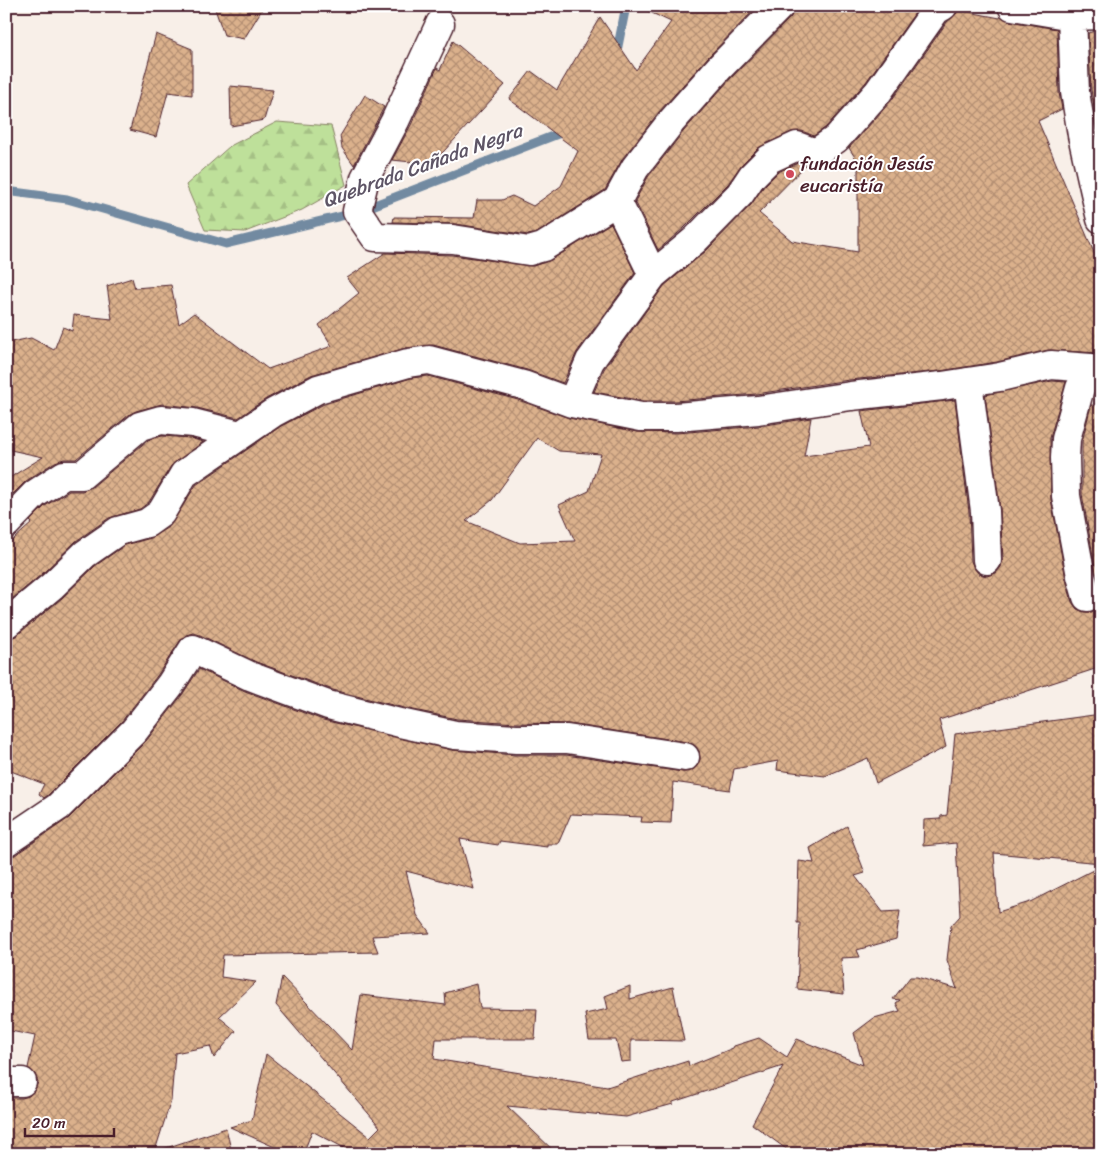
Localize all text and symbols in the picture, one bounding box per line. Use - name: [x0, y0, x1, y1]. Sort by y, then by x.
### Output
- water label: Quebrada Cañada Negra: [317, 112, 529, 218]
- place label: fundación Jesús eucaristía: [800, 147, 934, 202]
- marker: fundación Jesús eucaristía: [784, 168, 796, 180]
- scale bar: [25, 1105, 114, 1137]
- text: 20 m: [32, 1110, 66, 1136]

